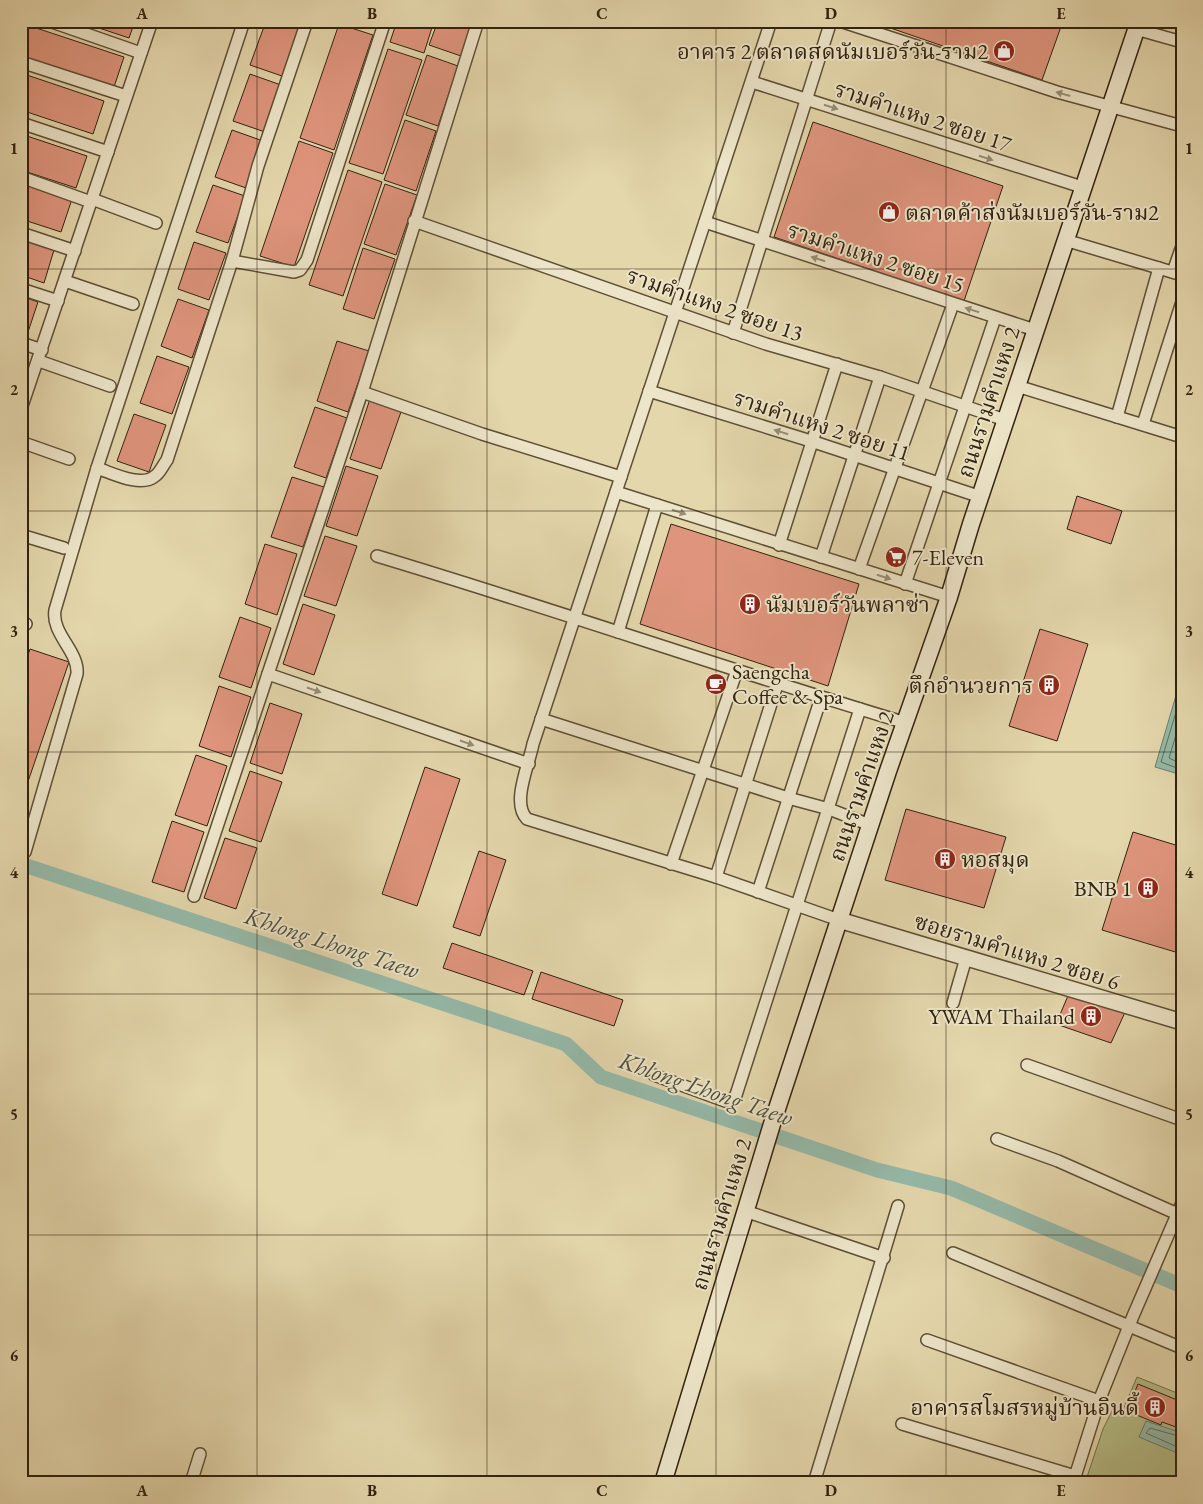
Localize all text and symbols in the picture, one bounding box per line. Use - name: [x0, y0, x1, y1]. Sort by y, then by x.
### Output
- text: A: [135, 3, 148, 24]
- text: B: [367, 3, 377, 24]
- text: C: [596, 3, 608, 24]
- text: D: [825, 3, 837, 24]
- text: E: [1056, 3, 1066, 24]
- place label: อาคาร 2 ตลาดสดนัมเบอร์วัน-ราม2: [677, 37, 988, 66]
- shop icon: อาคาร 2 ตลาดสดนัมเบอร์วัน-ราม2: [992, 39, 1016, 63]
- street label: รามคำแหง 2 ซอย 17: [831, 74, 1015, 159]
- one-way arrow: [1055, 89, 1070, 97]
- one-way arrow: [824, 104, 839, 112]
- text: 1: [10, 138, 18, 159]
- text: 1: [1185, 138, 1193, 159]
- one-way arrow: [978, 154, 993, 162]
- place label: ตลาดค้าส่งนัมเบอร์วัน-ราม2: [905, 198, 1159, 227]
- shop icon: ตลาดค้าส่งนัมเบอร์วัน-ราม2: [877, 200, 901, 224]
- street label: รามคำแหง 2 ซอย 15: [784, 215, 968, 300]
- one-way arrow: [810, 255, 825, 262]
- street label: รามคำแหง 2 ซอย 13: [623, 261, 807, 348]
- one-way arrow: [964, 306, 979, 314]
- street label: ถนนรามคำแหง 2: [950, 322, 1027, 482]
- text: 2: [10, 379, 19, 400]
- text: 2: [1185, 379, 1194, 400]
- street label: รามคำแหง 2 ซอย 11: [730, 383, 914, 468]
- one-way arrow: [773, 427, 788, 435]
- one-way arrow: [672, 509, 687, 517]
- place label: 7-Eleven: [912, 543, 985, 572]
- supermarket icon: 7-Eleven: [884, 545, 908, 569]
- one-way arrow: [877, 574, 892, 582]
- place label: นัมเบอร์วันพลาซ่า: [766, 590, 930, 619]
- building icon: นัมเบอร์วันพลาซ่า: [738, 592, 762, 616]
- text: 3: [10, 621, 18, 642]
- text: 3: [1185, 621, 1193, 642]
- place label: Saengcha Coffee & Spa: [732, 657, 843, 711]
- place label: ตึกอำนวยการ: [909, 671, 1033, 700]
- cafe icon: Saengcha Coffee & Spa: [704, 672, 728, 696]
- building icon: ตึกอำนวยการ: [1037, 673, 1061, 697]
- one-way arrow: [306, 687, 321, 694]
- street label: ถนนรามคำแหง 2: [822, 707, 901, 865]
- one-way arrow: [460, 739, 475, 747]
- place label: หอสมุด: [961, 845, 1030, 874]
- building icon: หอสมุด: [933, 847, 957, 871]
- text: 4: [10, 862, 19, 883]
- text: 4: [1185, 862, 1194, 883]
- place label: BNB 1: [1074, 874, 1132, 903]
- building icon: BNB 1: [1136, 876, 1160, 900]
- water label: Khlong Lhong Taew: [240, 899, 423, 985]
- street label: ซอยรามคำแหง 2 ซอย 6: [911, 906, 1123, 997]
- place label: YWAM Thailand: [929, 1002, 1076, 1031]
- building icon: YWAM Thailand: [1079, 1004, 1103, 1028]
- water label: Khlong Lhong Taew: [614, 1044, 797, 1133]
- text: 5: [10, 1104, 18, 1125]
- text: 5: [1185, 1104, 1193, 1125]
- street label: ถนนรามคำแหง 2: [685, 1134, 758, 1294]
- text: 6: [10, 1345, 19, 1366]
- text: 6: [1185, 1345, 1194, 1366]
- place label: อาคารสโมสรหมู่บ้านอินดี้: [910, 1391, 1140, 1422]
- building icon: อาคารสโมสรหมู่บ้านอินดี้: [1143, 1395, 1167, 1419]
- text: A: [135, 1480, 148, 1501]
- text: B: [367, 1480, 377, 1501]
- text: C: [596, 1480, 608, 1501]
- text: D: [825, 1480, 837, 1501]
- text: E: [1056, 1480, 1066, 1501]

